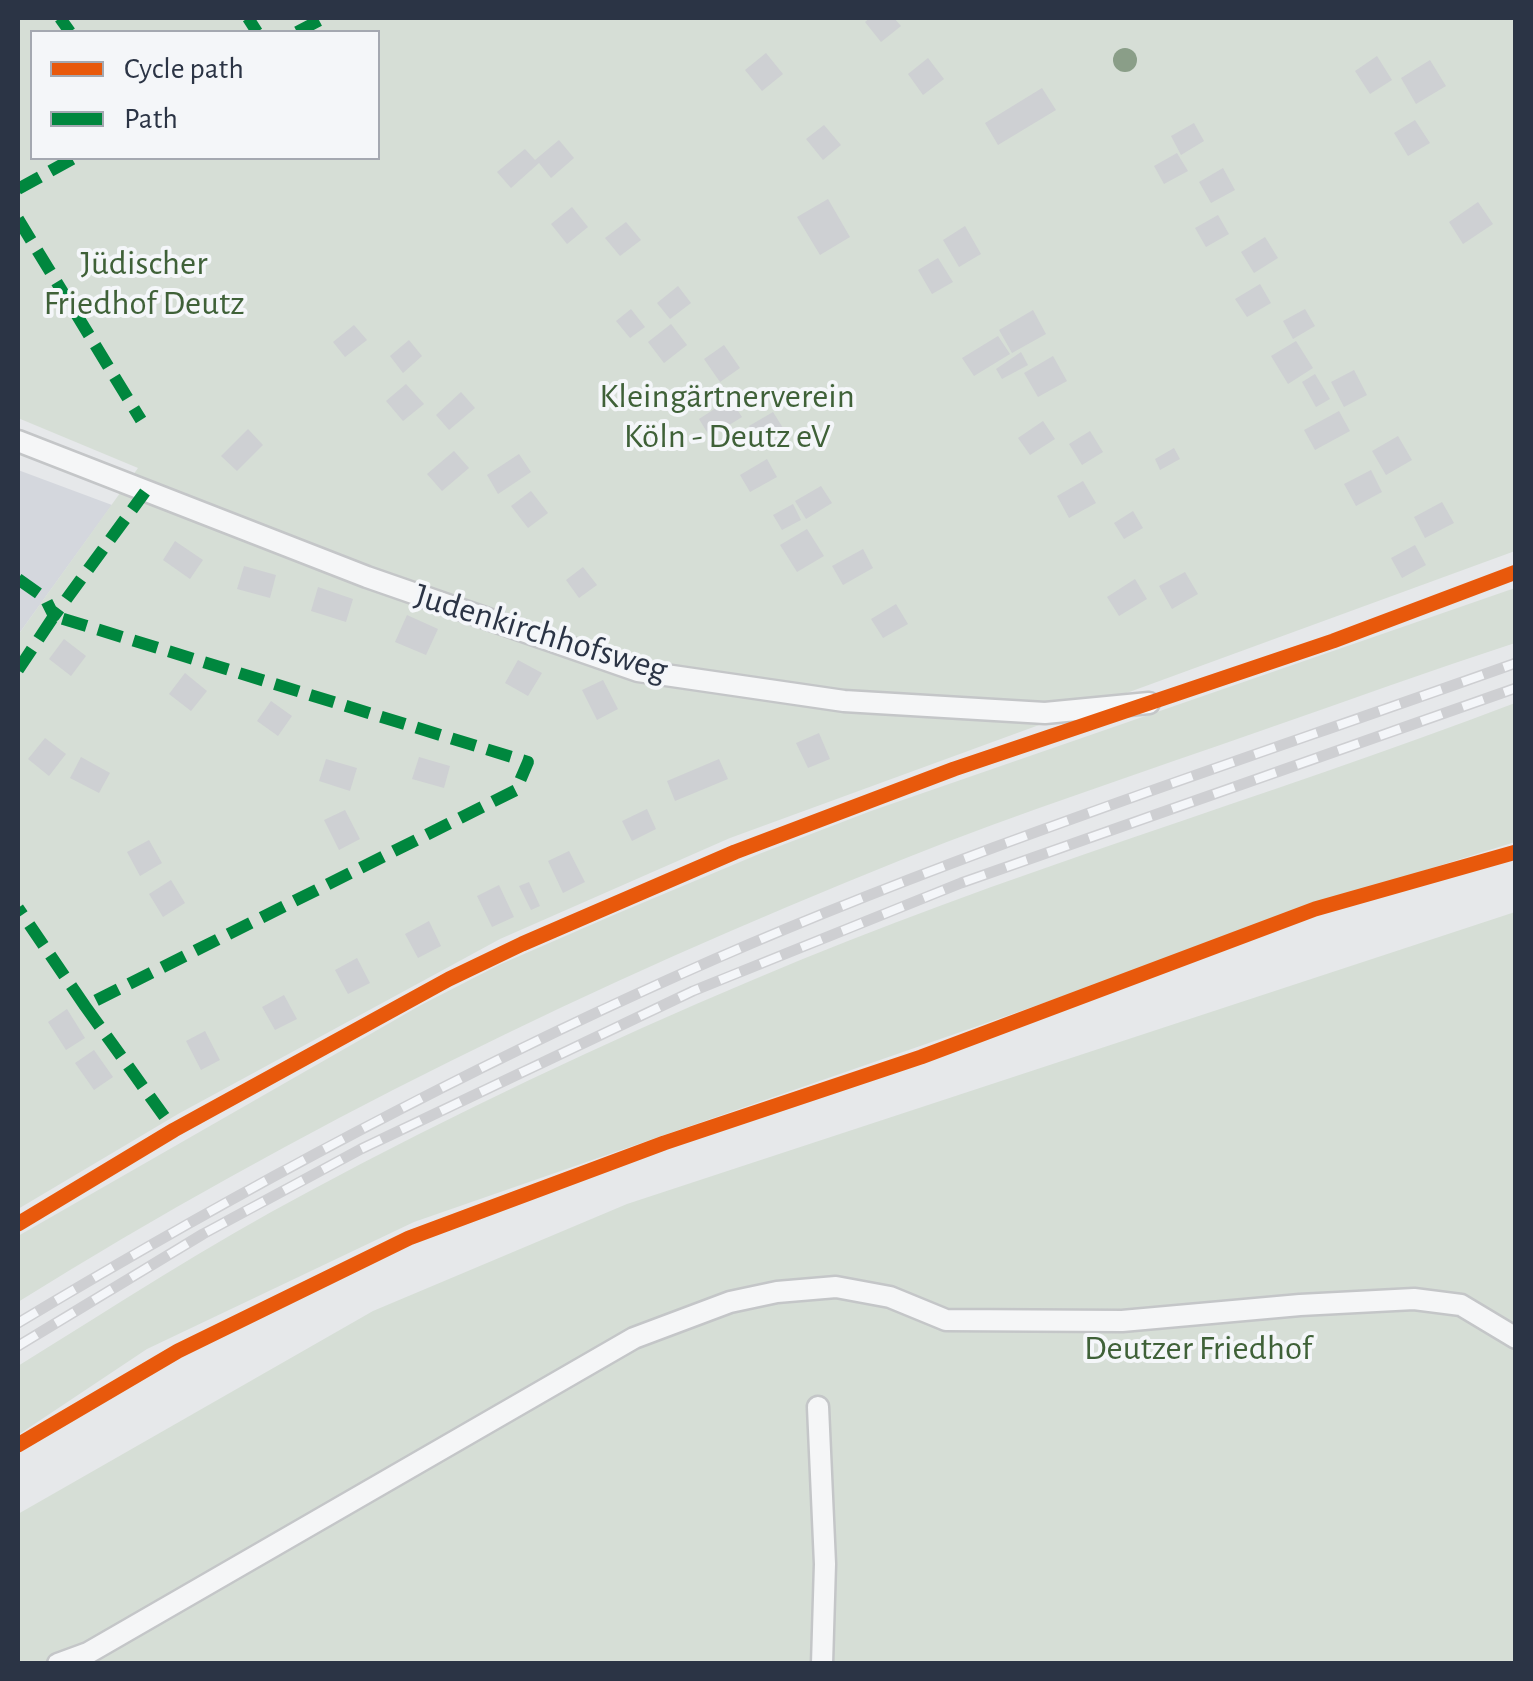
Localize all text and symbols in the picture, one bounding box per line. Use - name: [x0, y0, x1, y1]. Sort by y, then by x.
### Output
- legend: [30, 30, 380, 160]
- text: Cycle path: [124, 54, 244, 84]
- text: Path: [124, 104, 178, 134]
- park label: Jüdischer Friedhof Deutz: [43, 242, 245, 324]
- park label: Kleingärtnerverein Köln - Deutz eV: [599, 375, 855, 457]
- street label: Judenkirchhofsweg: [409, 575, 673, 691]
- park label: Deutzer Friedhof: [1084, 1327, 1312, 1369]

